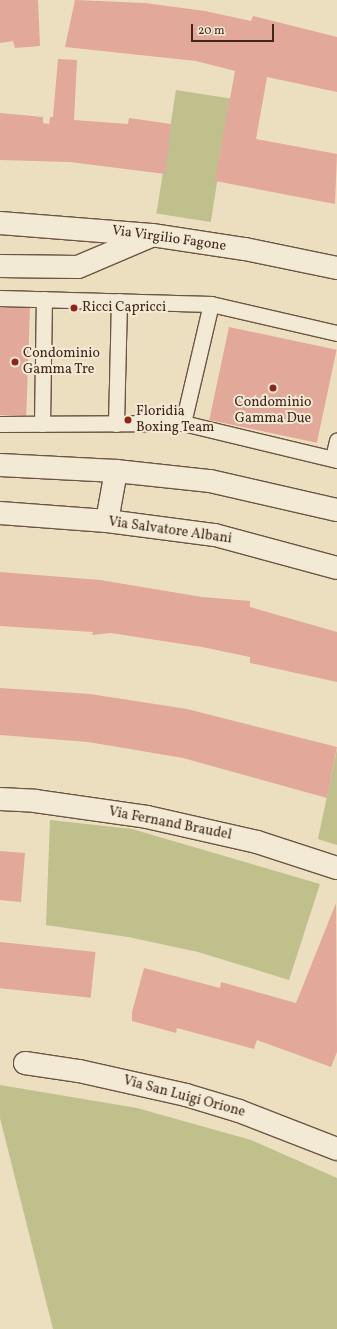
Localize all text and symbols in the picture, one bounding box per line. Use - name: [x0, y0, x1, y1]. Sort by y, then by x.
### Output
- scale bar: [193, 16, 276, 42]
- text: 20 m: [198, 23, 225, 39]
- street label: Via Virgilio Fagone: [111, 223, 227, 255]
- place label: Ricci Capricci: [82, 300, 166, 316]
- marker: Ricci Capricci: [69, 303, 79, 313]
- place label: Condominio Gamma Tre: [23, 346, 100, 378]
- marker: Condominio Gamma Tre: [10, 357, 20, 367]
- marker: Condominio Gamma Due: [268, 383, 278, 393]
- place label: Condominio Gamma Due: [235, 395, 311, 428]
- place label: Floridia Boxing Team: [136, 404, 215, 436]
- marker: Floridia Boxing Team: [123, 415, 133, 425]
- street label: Via Salvatore Albani: [107, 514, 233, 548]
- street label: Via Fernand Braudel: [107, 804, 233, 844]
- street label: Via San Luigi Orione: [121, 1073, 247, 1121]

